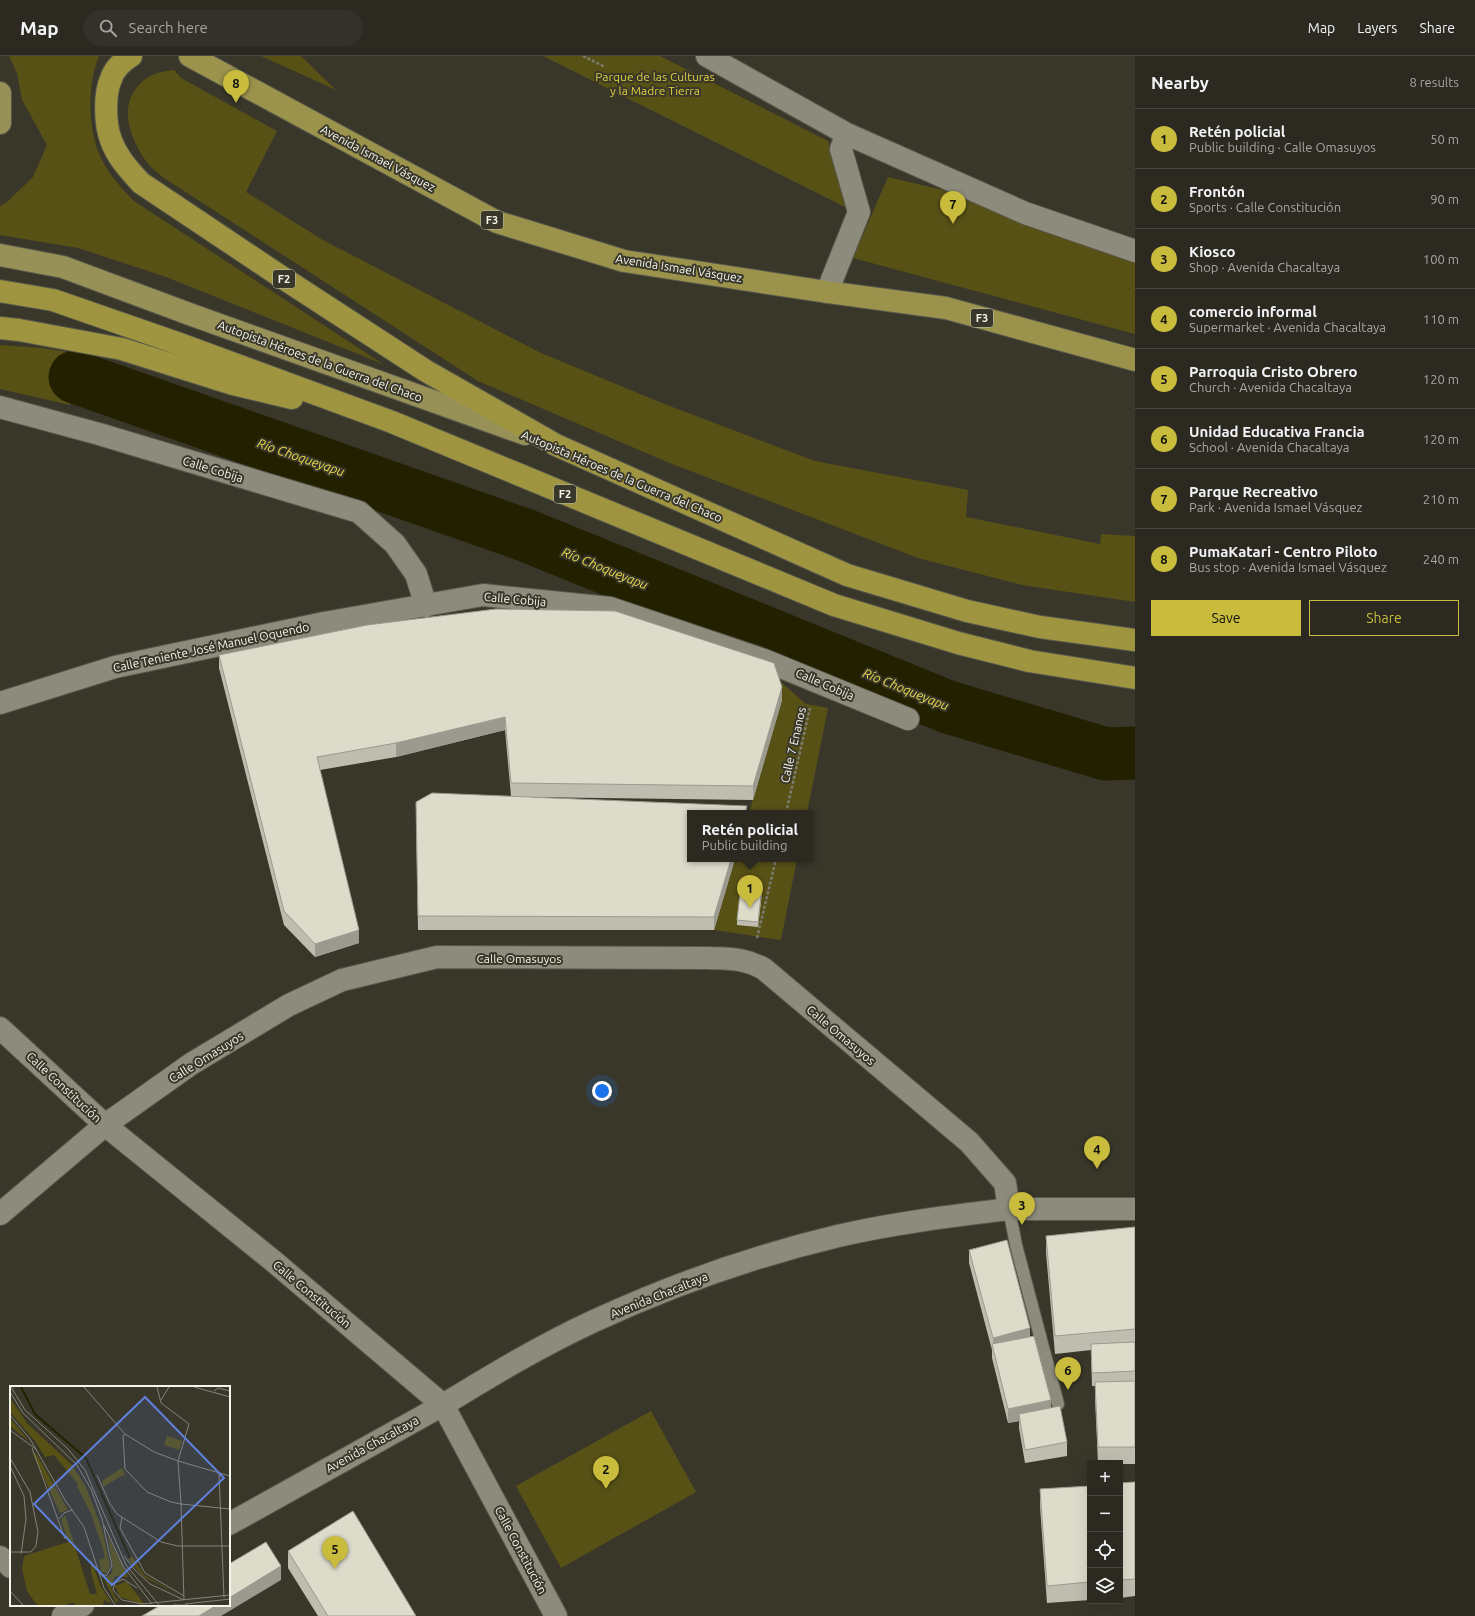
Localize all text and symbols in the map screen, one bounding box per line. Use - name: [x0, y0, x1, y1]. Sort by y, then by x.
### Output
- search box: [83, 10, 363, 46]
- text: Map: [20, 17, 59, 39]
- icon: search: [97, 17, 119, 39]
- text: Search here: [129, 19, 208, 36]
- text: Map: [1308, 20, 1335, 36]
- text: Layers: [1357, 20, 1397, 36]
- text: Share: [1419, 20, 1455, 36]
- pin: 8: [223, 70, 249, 103]
- park label: Parque de las Culturas y la Madre Tierra: [595, 70, 715, 97]
- text: Nearby: [1151, 73, 1209, 92]
- text: 8 results: [1409, 75, 1459, 89]
- street label: Avenida Ismael Vásquez: [318, 122, 438, 194]
- text: Retén policial: [1189, 123, 1285, 140]
- text: 1: [1160, 132, 1168, 146]
- text: 50 m: [1430, 132, 1459, 146]
- text: Public building · Calle Omasuyos: [1189, 140, 1376, 154]
- text: Frontón: [1189, 183, 1245, 200]
- pin: 7: [940, 191, 966, 224]
- text: 2: [1160, 192, 1168, 206]
- text: 90 m: [1430, 192, 1459, 206]
- text: Sports · Calle Constitución: [1189, 200, 1341, 214]
- road number: F3: [481, 211, 503, 229]
- text: Kiosco: [1189, 243, 1236, 260]
- street label: Avenida Ismael Vásquez: [615, 252, 744, 285]
- text: 3: [1160, 252, 1168, 266]
- text: 100 m: [1423, 252, 1459, 266]
- text: Shop · Avenida Chacaltaya: [1189, 260, 1340, 274]
- road number: F2: [273, 270, 295, 288]
- text: comercio informal: [1189, 303, 1317, 320]
- road number: F3: [971, 309, 993, 327]
- text: 4: [1160, 312, 1168, 326]
- text: 110 m: [1423, 312, 1459, 326]
- street label: Autopista Héroes de la Guerra del Chaco: [216, 318, 424, 404]
- text: Supermarket · Avenida Chacaltaya: [1189, 320, 1386, 334]
- text: Parroquia Cristo Obrero: [1189, 363, 1358, 380]
- text: 5: [1160, 372, 1168, 386]
- text: 120 m: [1423, 372, 1459, 386]
- text: Church · Avenida Chacaltaya: [1189, 380, 1352, 394]
- text: Unidad Educativa Francia: [1189, 423, 1365, 440]
- street label: Autopista Héroes de la Guerra del Chaco: [520, 428, 724, 524]
- text: 6: [1160, 432, 1168, 446]
- text: 120 m: [1423, 432, 1459, 446]
- water label: Río Choqueyapu: [256, 436, 346, 478]
- text: School · Avenida Chacaltaya: [1189, 440, 1350, 454]
- street label: Calle Cobija: [181, 454, 245, 484]
- text: Parque Recreativo: [1189, 483, 1318, 500]
- road number: F2: [554, 485, 576, 503]
- text: 7: [1160, 492, 1168, 506]
- text: 210 m: [1423, 492, 1459, 506]
- text: Park · Avenida Ismael Vásquez: [1189, 500, 1363, 514]
- text: PumaKatari - Centro Piloto: [1189, 543, 1378, 560]
- water label: Río Choqueyapu: [560, 544, 650, 592]
- text: 8: [1160, 552, 1168, 566]
- text: 240 m: [1423, 552, 1459, 566]
- text: Bus stop · Avenida Ismael Vásquez: [1189, 560, 1387, 574]
- street label: Calle Cobija: [483, 590, 547, 608]
- button: Save: [1151, 600, 1301, 636]
- button: Share: [1309, 600, 1459, 636]
- street label: Calle Teniente José Manuel Oquendo: [112, 620, 310, 674]
- water label: Río Choqueyapu: [861, 665, 951, 713]
- street label: Calle Cobija: [794, 666, 856, 702]
- street label: Calle 7 Enanos: [778, 706, 808, 784]
- popup: [687, 810, 813, 862]
- text: Retén policial: [702, 821, 798, 838]
- text: Public building: [702, 838, 787, 852]
- pin: 1: [737, 875, 763, 908]
- street label: Calle Omasuyos: [476, 952, 562, 965]
- street label: Calle Omasuyos: [804, 1003, 878, 1067]
- street label: Calle Omasuyos: [166, 1029, 246, 1085]
- street label: Calle Constitución: [24, 1049, 104, 1125]
- your location: [592, 1081, 612, 1101]
- pin: 4: [1084, 1136, 1110, 1169]
- pin: 3: [1009, 1192, 1035, 1225]
- street label: Calle Constitución: [271, 1258, 353, 1330]
- street label: Avenida Chacaltaya: [608, 1270, 710, 1320]
- pin: 6: [1055, 1357, 1081, 1390]
- inset map: [10, 1386, 230, 1606]
- street label: Avenida Chacaltaya: [323, 1413, 421, 1475]
- pin: 2: [593, 1456, 619, 1489]
- map controls: [1087, 1460, 1123, 1604]
- button: +: [1087, 1460, 1123, 1496]
- button: −: [1087, 1496, 1123, 1532]
- street label: Calle Constitución: [492, 1504, 550, 1596]
- button: locate: [1087, 1532, 1123, 1568]
- pin: 5: [322, 1536, 348, 1569]
- button: layers: [1087, 1568, 1123, 1604]

